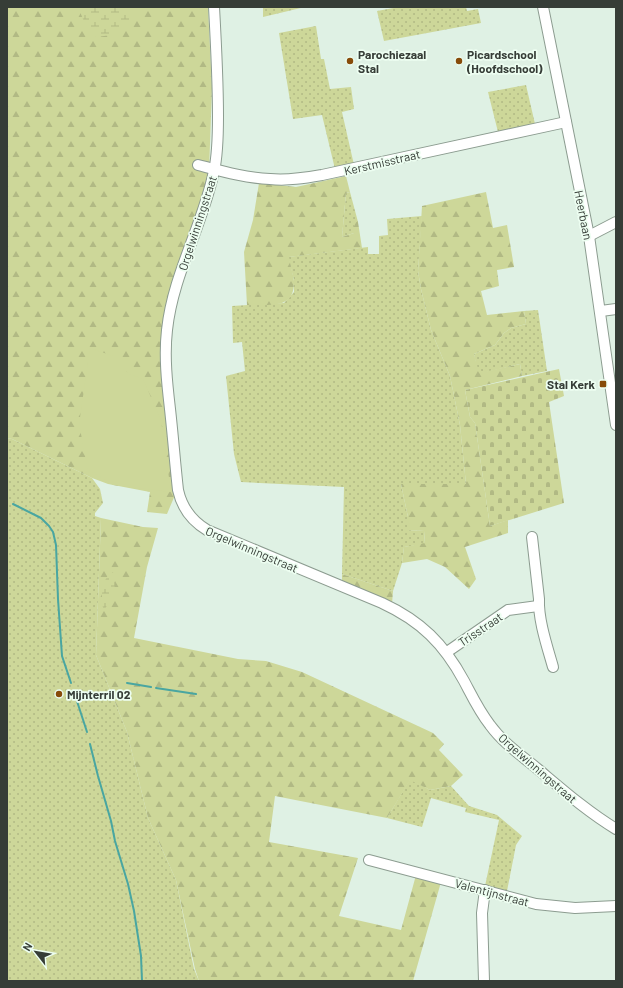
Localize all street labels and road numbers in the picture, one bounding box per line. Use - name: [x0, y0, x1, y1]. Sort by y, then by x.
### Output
- street label: Kerstmisstraat: [343, 146, 421, 178]
- street label: Orgelwinningstraat: [175, 174, 219, 272]
- street label: Heerbaan: [572, 189, 596, 241]
- street label: Orgelwinningstraat: [204, 523, 300, 575]
- street label: Trisstraat: [455, 609, 505, 649]
- street label: Orgelwinningstraat: [496, 730, 580, 806]
- street label: Valentijnstraat: [453, 875, 531, 909]

